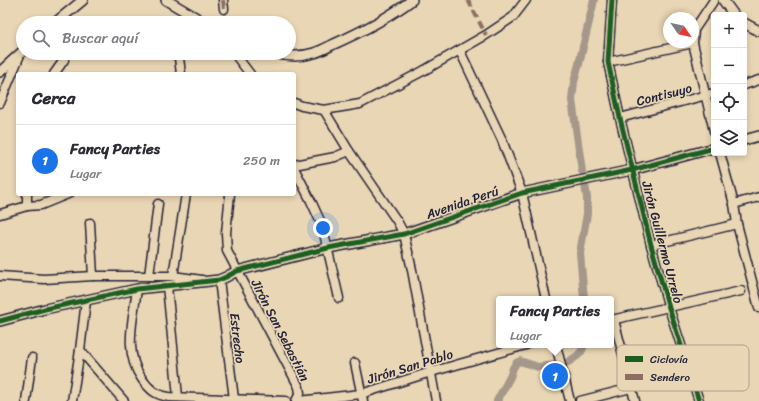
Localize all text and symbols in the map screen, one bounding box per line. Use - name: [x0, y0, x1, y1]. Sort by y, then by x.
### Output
- north arrow: [663, 12, 699, 48]
- map controls: [711, 12, 747, 156]
- button: +: [711, 12, 747, 48]
- search box: [16, 16, 296, 60]
- text: Buscar aquí: [62, 25, 139, 51]
- icon: search: [30, 27, 52, 49]
- button: −: [711, 48, 747, 84]
- street label: Contisuyo: [634, 76, 695, 112]
- text: Cerca: [32, 83, 75, 113]
- button: locate: [711, 84, 747, 120]
- button: layers: [711, 120, 747, 156]
- text: Fancy Parties: [70, 136, 160, 162]
- text: 1: [42, 149, 48, 172]
- text: 250 m: [243, 149, 280, 172]
- text: Lugar: [70, 162, 101, 185]
- street label: Jirón Guillermo Urrelo: [635, 177, 690, 306]
- street label: Avenida Perú: [422, 179, 502, 226]
- your location: [313, 218, 333, 238]
- street label: Jirón San Sebastián: [244, 274, 316, 386]
- popup: [496, 296, 614, 348]
- text: Fancy Parties: [510, 298, 600, 324]
- street label: Estrecho: [223, 311, 252, 365]
- text: Lugar: [510, 324, 541, 347]
- street label: Jirón San Pablo: [363, 342, 456, 391]
- legend: [617, 345, 749, 391]
- text: Ciclovía: [650, 350, 688, 369]
- pin: 1: [542, 361, 568, 391]
- text: Sendero: [650, 368, 690, 387]

